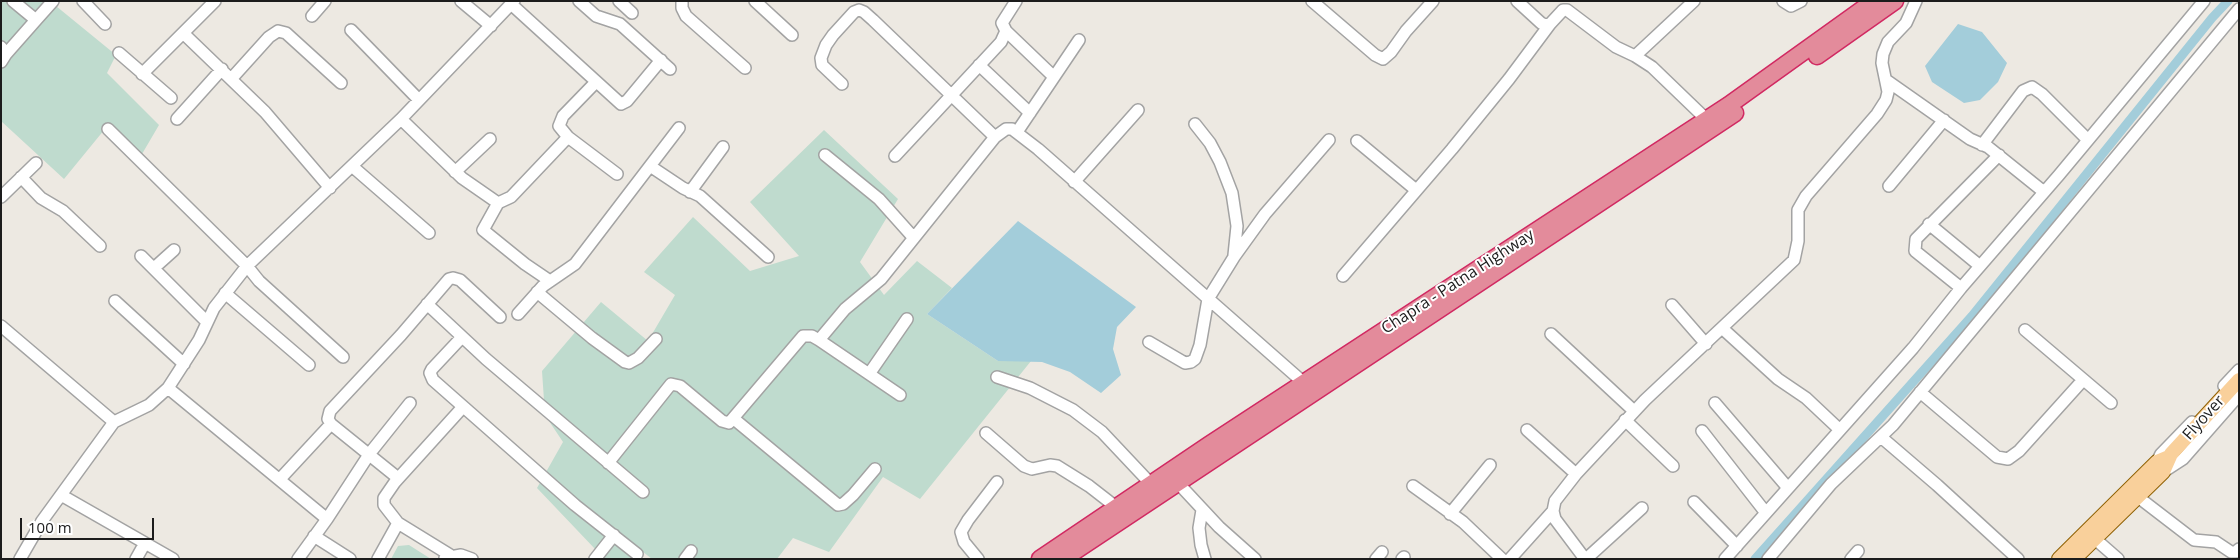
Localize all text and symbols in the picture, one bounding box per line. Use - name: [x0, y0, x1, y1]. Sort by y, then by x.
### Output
- street label: Chapra - Patna Highway: [1378, 225, 1538, 339]
- street label: Flyover: [2179, 392, 2229, 444]
- scale bar: [22, 508, 156, 540]
- text: 100 m: [28, 517, 72, 537]

